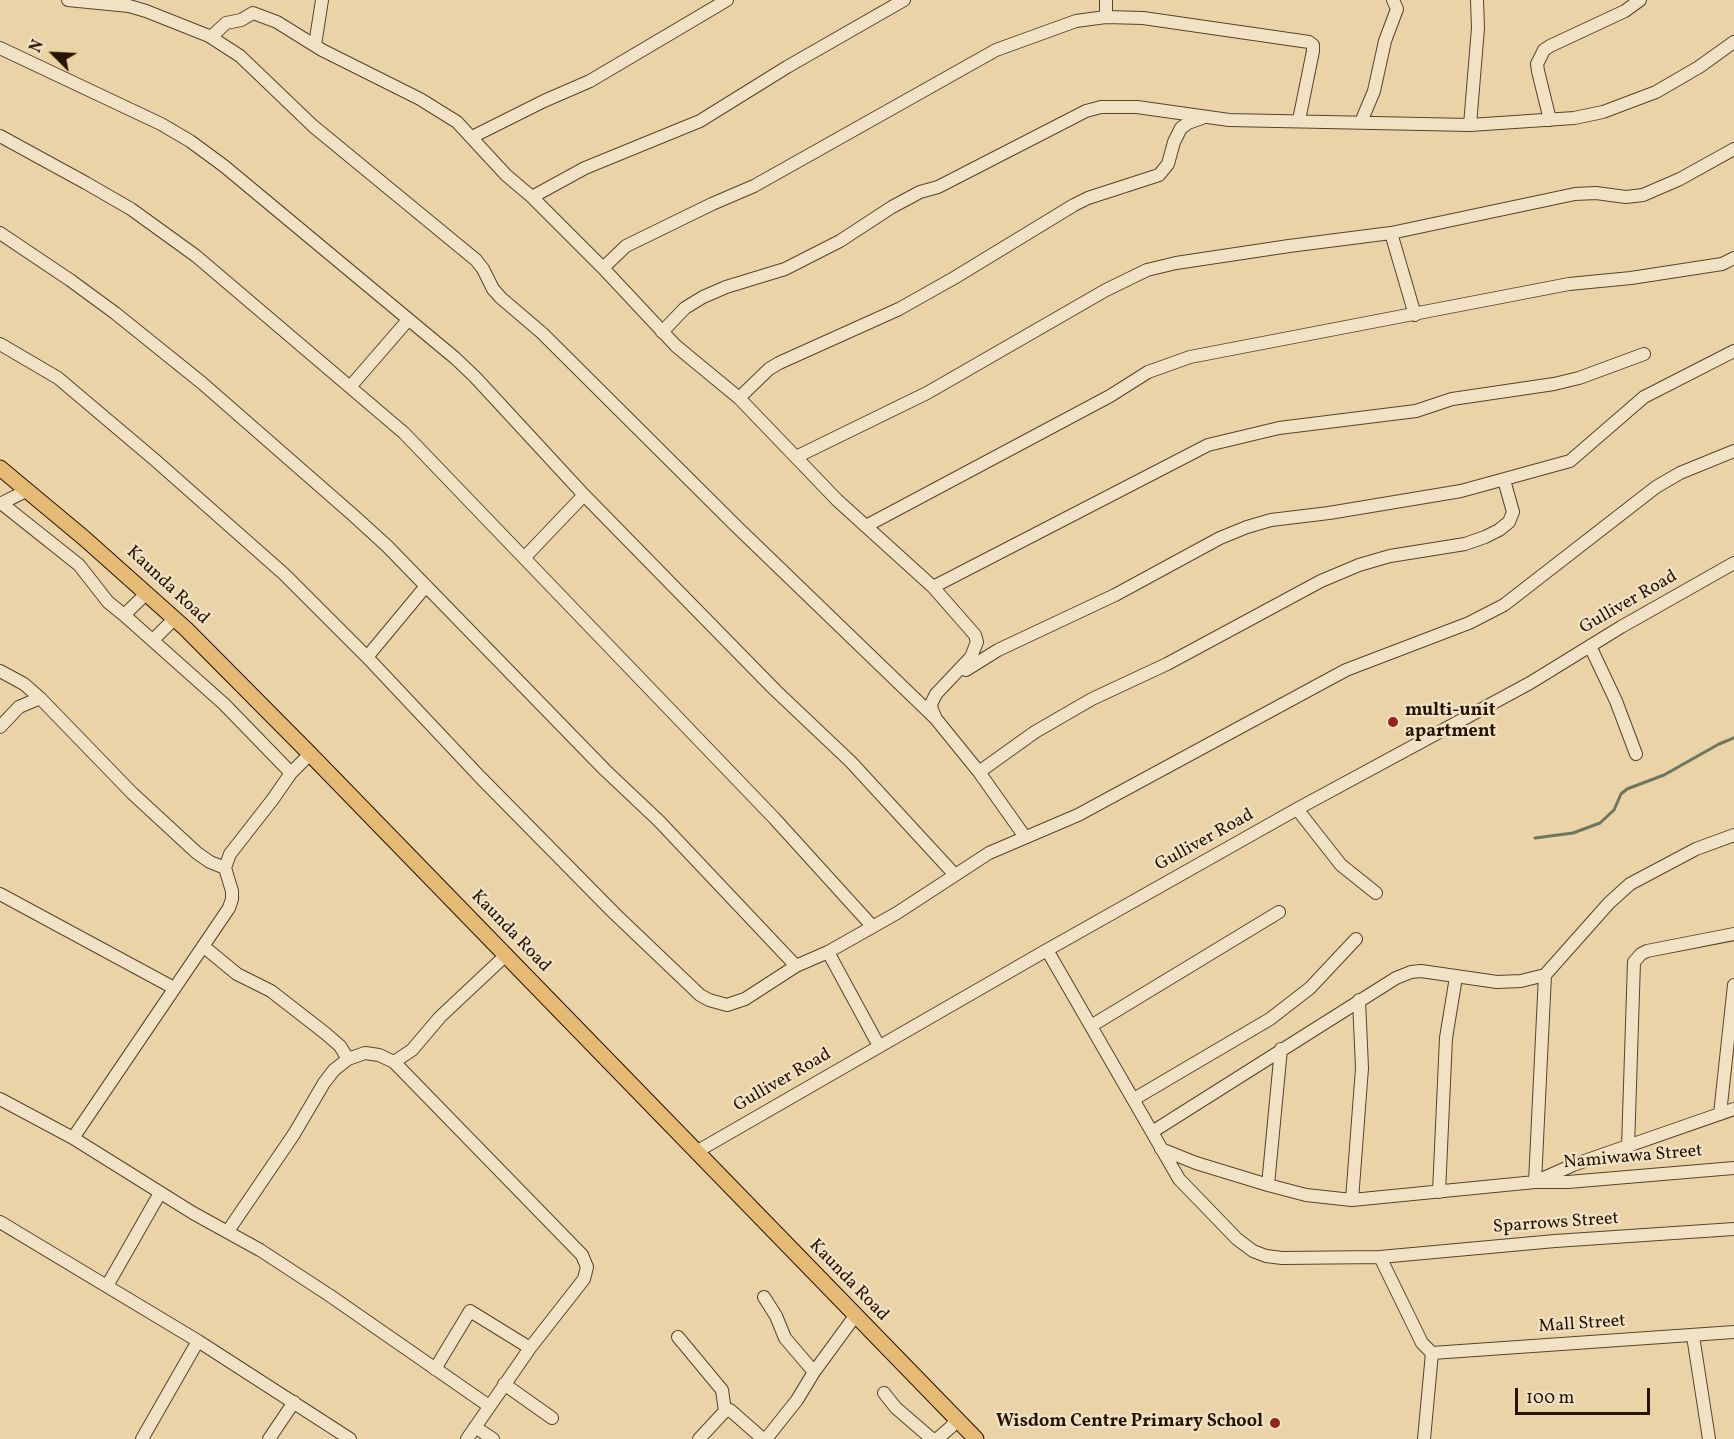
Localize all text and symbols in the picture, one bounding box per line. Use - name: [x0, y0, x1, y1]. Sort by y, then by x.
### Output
- north arrow: [24, 24, 84, 84]
- text: N: [25, 37, 50, 56]
- street label: Kaunda Road: [121, 542, 213, 630]
- street label: Gulliver Road: [1576, 566, 1682, 640]
- place label: multi-unit apartment: [1405, 701, 1496, 744]
- marker: multi-unit apartment: [1386, 715, 1400, 729]
- street label: Gulliver Road: [1152, 805, 1258, 877]
- street label: Kaunda Road: [466, 887, 554, 977]
- street label: Gulliver Road: [730, 1044, 836, 1118]
- street label: Namiwawa Street: [1562, 1141, 1704, 1175]
- street label: Sparrows Street: [1492, 1209, 1620, 1239]
- street label: Kaunda Road: [804, 1236, 892, 1326]
- street label: Mall Street: [1538, 1311, 1626, 1339]
- scale bar: [1518, 1376, 1653, 1414]
- text: 100 m: [1526, 1386, 1575, 1411]
- place label: Wisdom Centre Primary School: [996, 1412, 1263, 1434]
- marker: Wisdom Centre Primary School: [1268, 1416, 1282, 1430]

